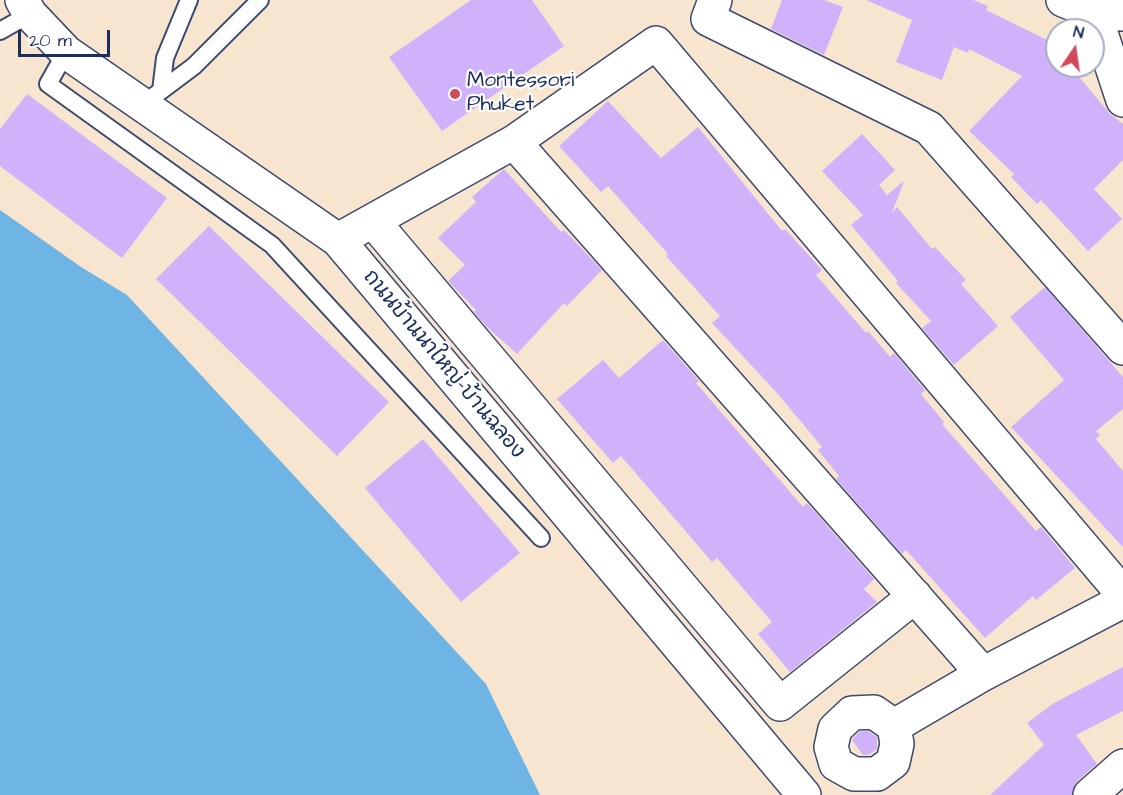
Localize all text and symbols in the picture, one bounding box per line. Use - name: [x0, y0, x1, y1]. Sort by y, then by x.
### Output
- scale bar: [21, 18, 112, 56]
- north arrow: [1045, 18, 1105, 78]
- text: N: [1071, 21, 1086, 44]
- text: 20 m: [29, 28, 72, 53]
- place label: Montessori Phuket: [467, 69, 574, 119]
- marker: Montessori Phuket: [448, 87, 462, 101]
- street label: ถนนบ้านนาใหญ่-บ้านฉลอง: [357, 266, 529, 464]

